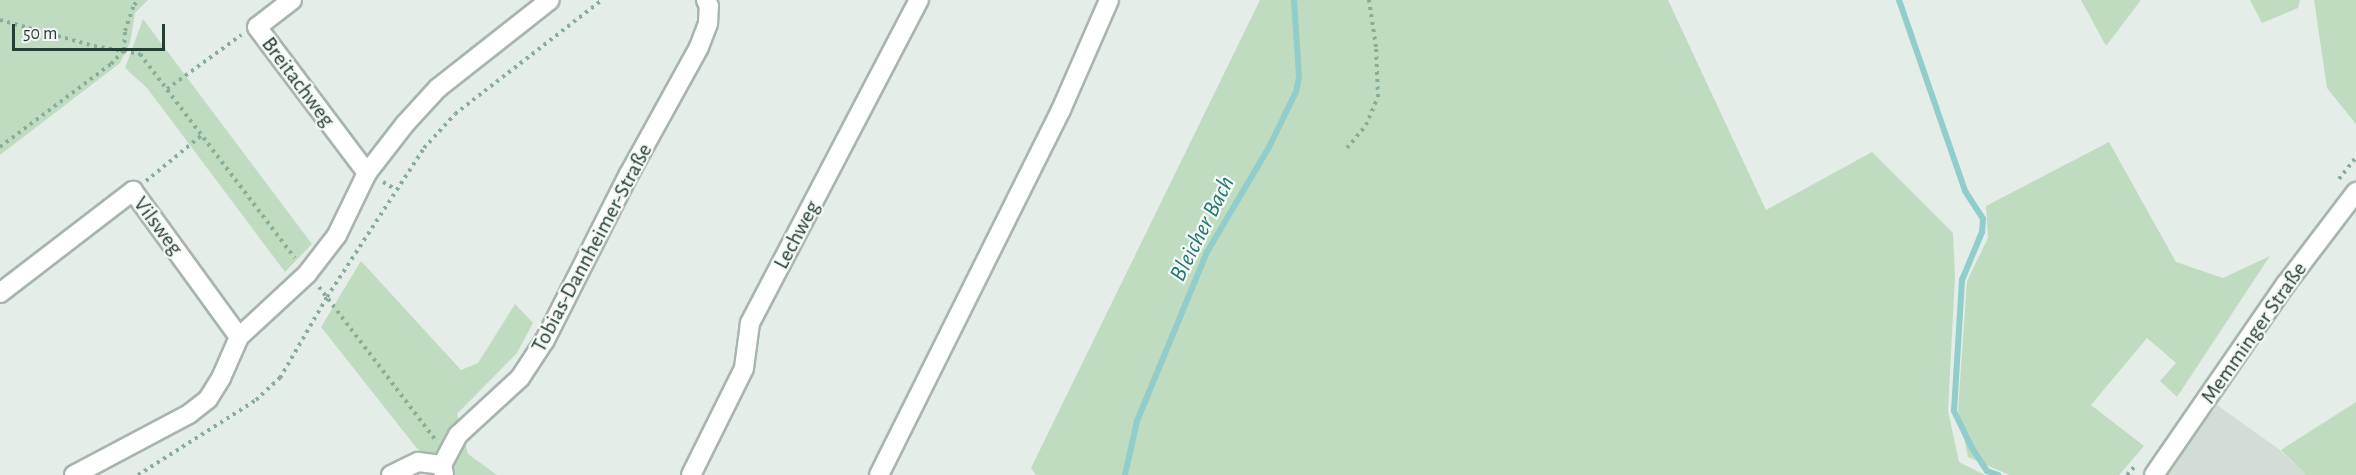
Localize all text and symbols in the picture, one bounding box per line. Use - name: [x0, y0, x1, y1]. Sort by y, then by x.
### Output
- scale bar: [15, 12, 168, 50]
- text: 50 m: [23, 25, 57, 43]
- street label: Breitachweg: [256, 32, 340, 132]
- street label: Tobias-Dannheimer-Straße: [526, 139, 658, 357]
- water label: Bleicher Bach: [1164, 172, 1242, 286]
- street label: Vilsweg: [127, 192, 189, 260]
- street label: Lechweg: [768, 196, 826, 274]
- street label: Memminger Straße: [2195, 257, 2313, 409]

